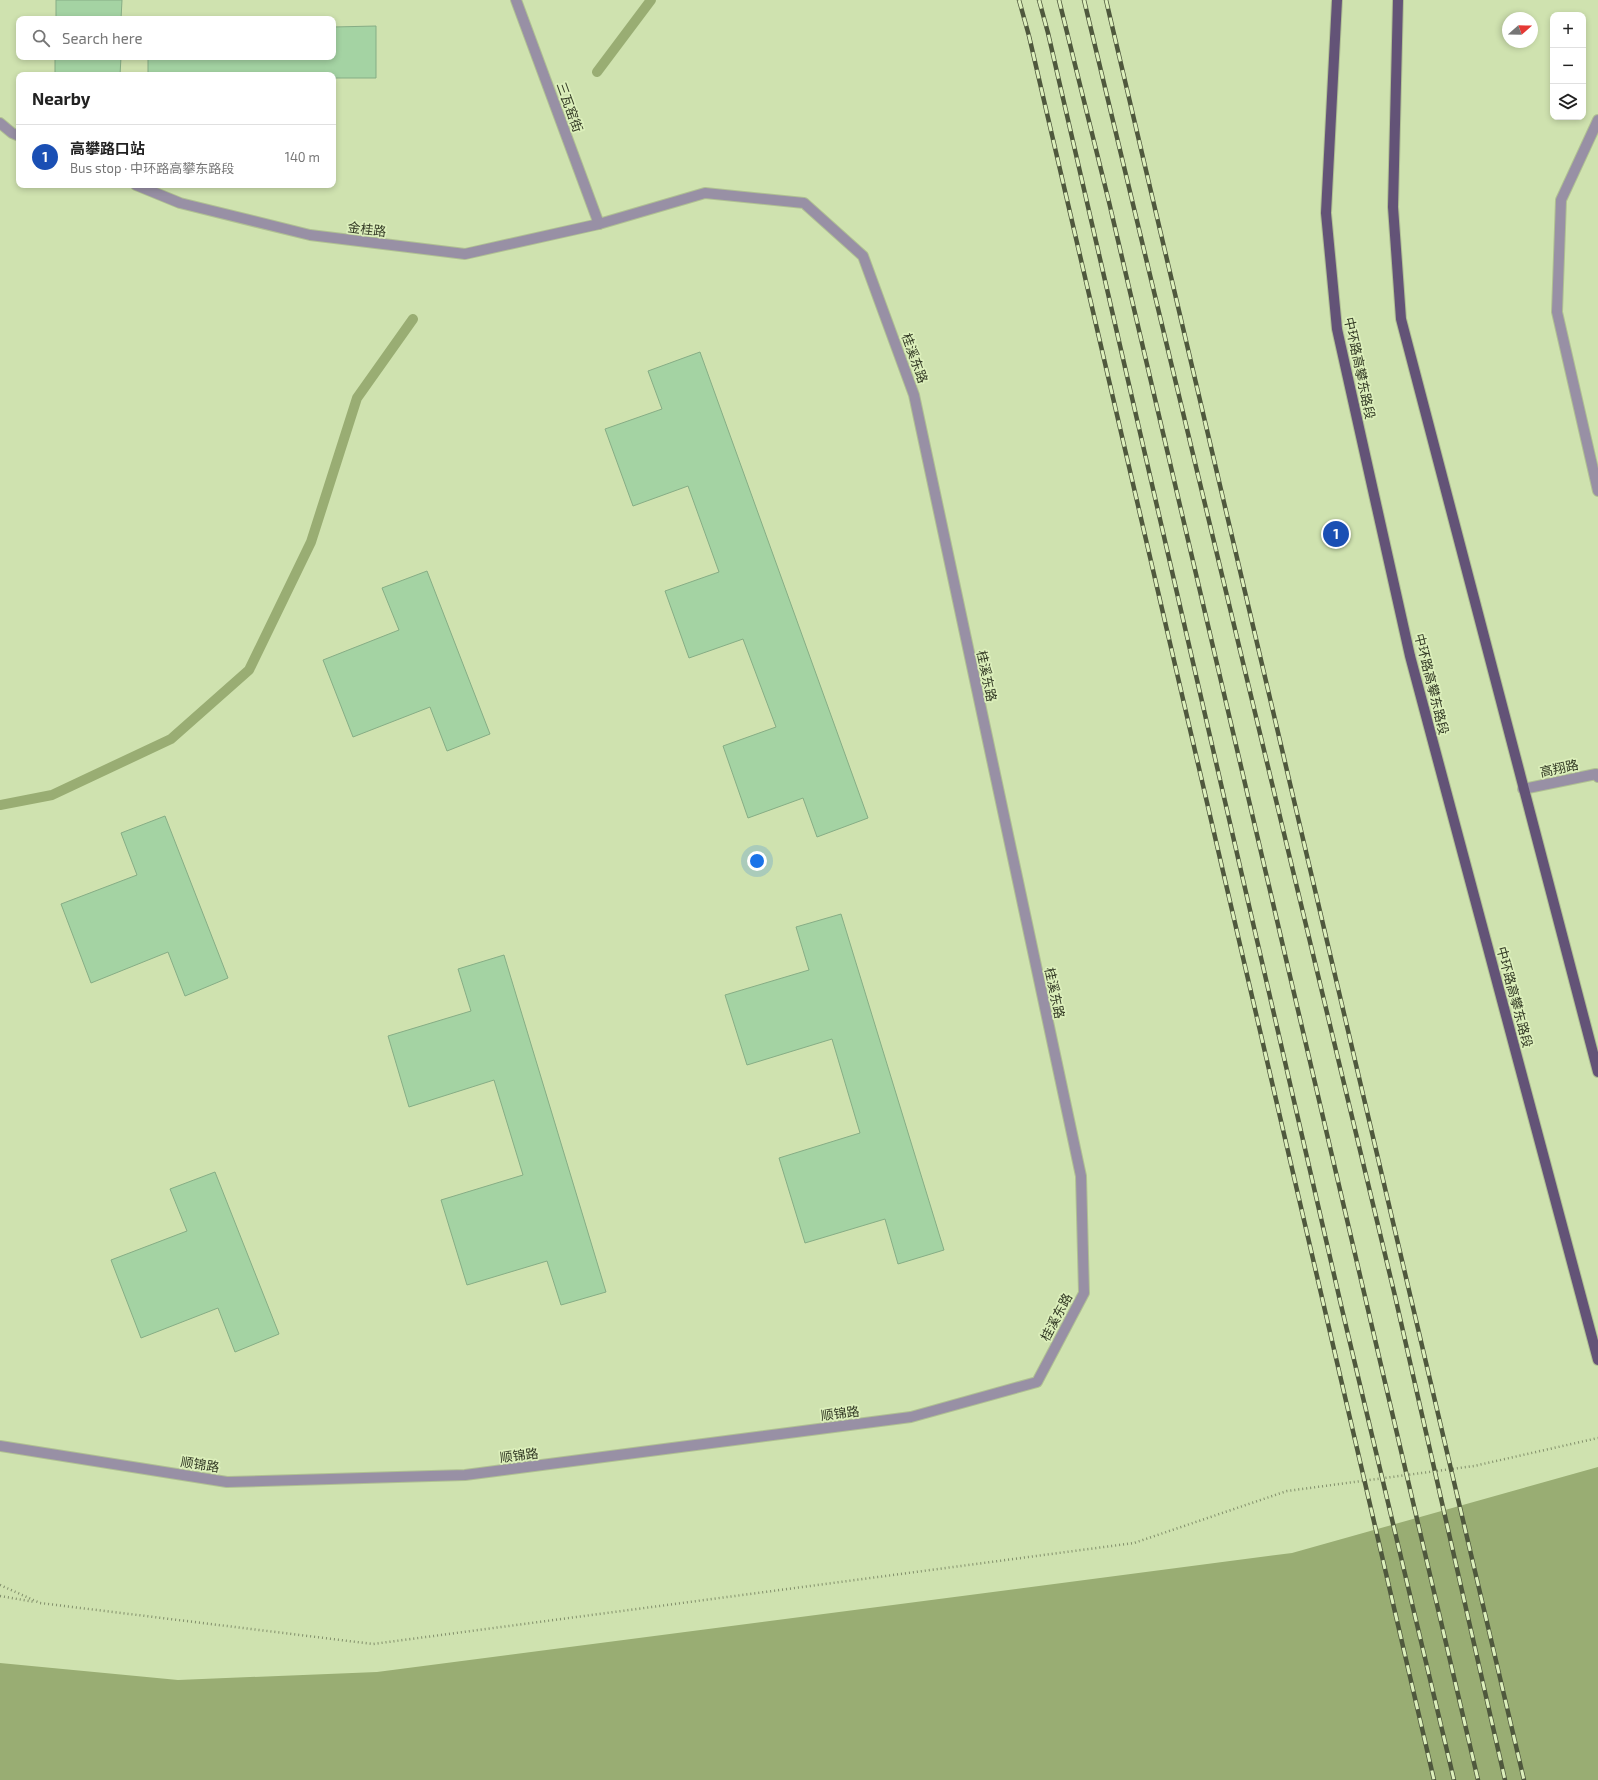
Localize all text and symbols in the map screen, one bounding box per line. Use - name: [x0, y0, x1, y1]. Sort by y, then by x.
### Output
- north arrow: [1502, 12, 1538, 48]
- map controls: [1550, 12, 1586, 120]
- button: +: [1550, 12, 1586, 48]
- search box: [16, 16, 336, 60]
- icon: search: [30, 27, 52, 49]
- text: Search here: [62, 29, 143, 47]
- button: −: [1550, 48, 1586, 84]
- street label: 三瓦窑街: [554, 80, 586, 134]
- button: layers: [1550, 84, 1586, 120]
- text: Nearby: [32, 88, 90, 108]
- text: 高攀路口站: [70, 139, 145, 157]
- text: 1: [42, 149, 48, 165]
- text: 140 m: [285, 149, 320, 165]
- text: Bus stop · 中环路高攀东路段: [70, 160, 234, 176]
- street label: 金桂路: [347, 219, 387, 239]
- street label: 中环路高攀东路段: [1341, 315, 1379, 421]
- street label: 桂溪东路: [899, 331, 931, 385]
- pin: 1: [1323, 519, 1349, 549]
- street label: 中环路高攀东路段: [1412, 632, 1452, 736]
- street label: 桂溪东路: [974, 649, 1000, 703]
- street label: 高翔路: [1538, 756, 1580, 780]
- your location: [747, 851, 767, 871]
- street label: 中环路高攀东路段: [1494, 945, 1536, 1049]
- street label: 桂溪东路: [1042, 966, 1068, 1020]
- street label: 桂溪东路: [1037, 1290, 1075, 1344]
- street label: 顺锦路: [820, 1403, 860, 1423]
- street label: 顺锦路: [499, 1445, 539, 1465]
- street label: 顺锦路: [179, 1453, 221, 1475]

